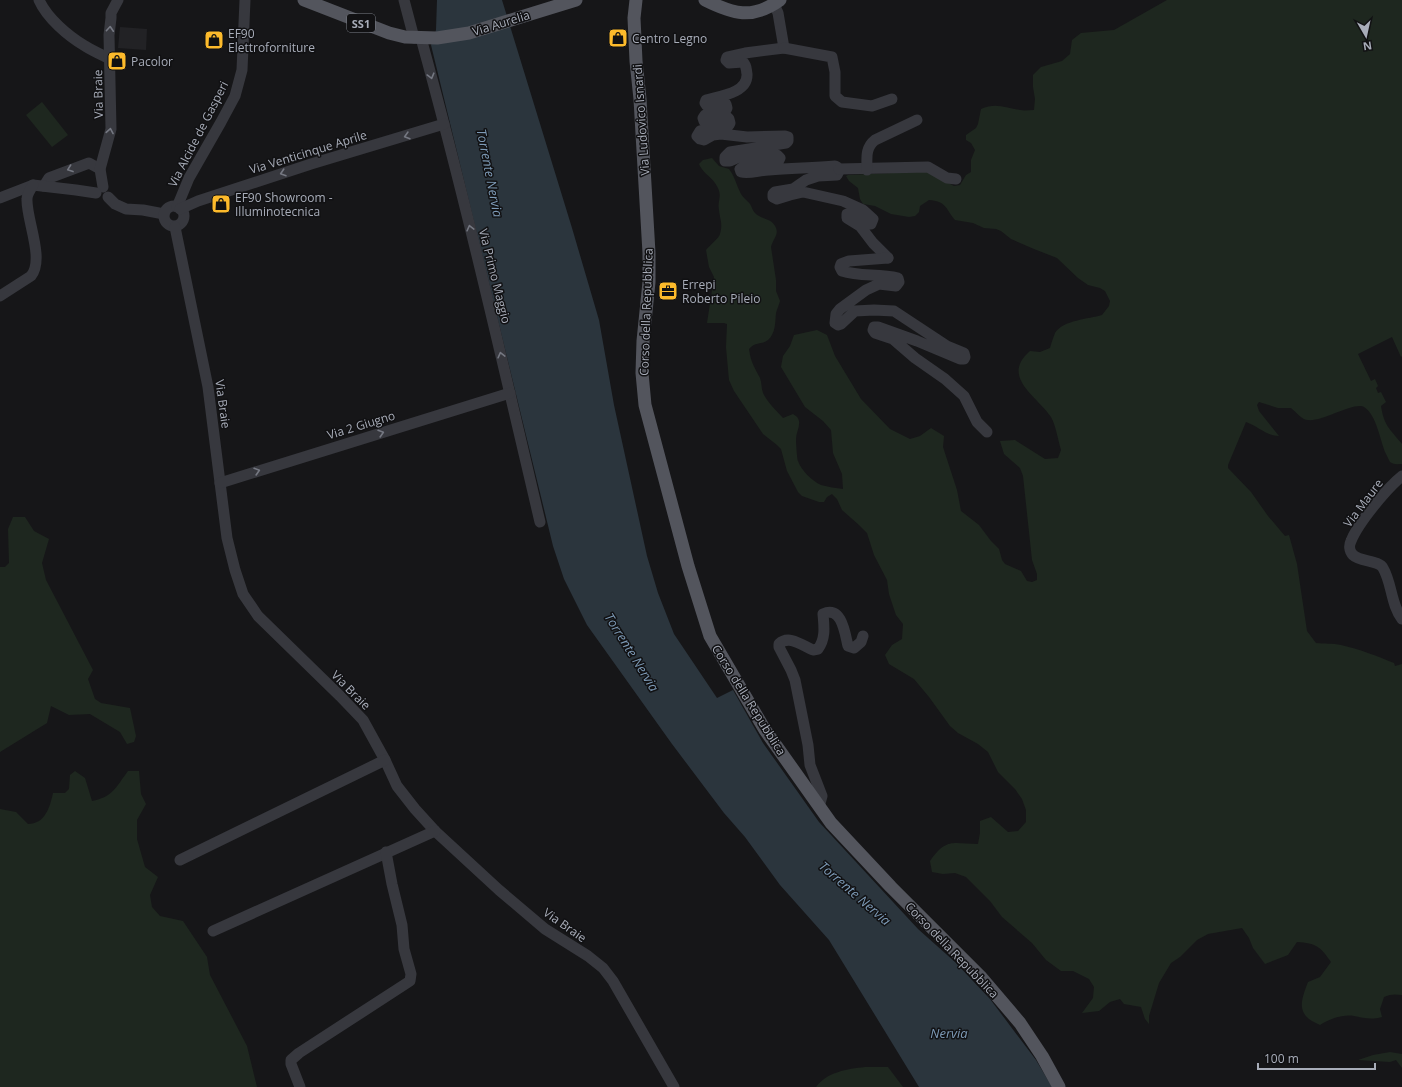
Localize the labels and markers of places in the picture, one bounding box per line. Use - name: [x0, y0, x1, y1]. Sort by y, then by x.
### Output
- place label: EF90 Elettroforniture: [228, 25, 315, 56]
- shop icon: Centro Legno: [607, 27, 629, 49]
- shop icon: EF90 Elettroforniture: [203, 29, 225, 51]
- place label: Centro Legno: [632, 30, 707, 47]
- shop icon: Pacolor: [106, 50, 128, 72]
- place label: Pacolor: [131, 53, 173, 70]
- place label: EF90 Showroom - Illuminotecnica: [235, 189, 333, 220]
- shop icon: EF90 Showroom - Illuminotecnica: [210, 193, 232, 215]
- place label: Errepi Roberto Pileio: [682, 276, 761, 307]
- office icon: Errepi Roberto Pileio: [657, 280, 679, 302]

